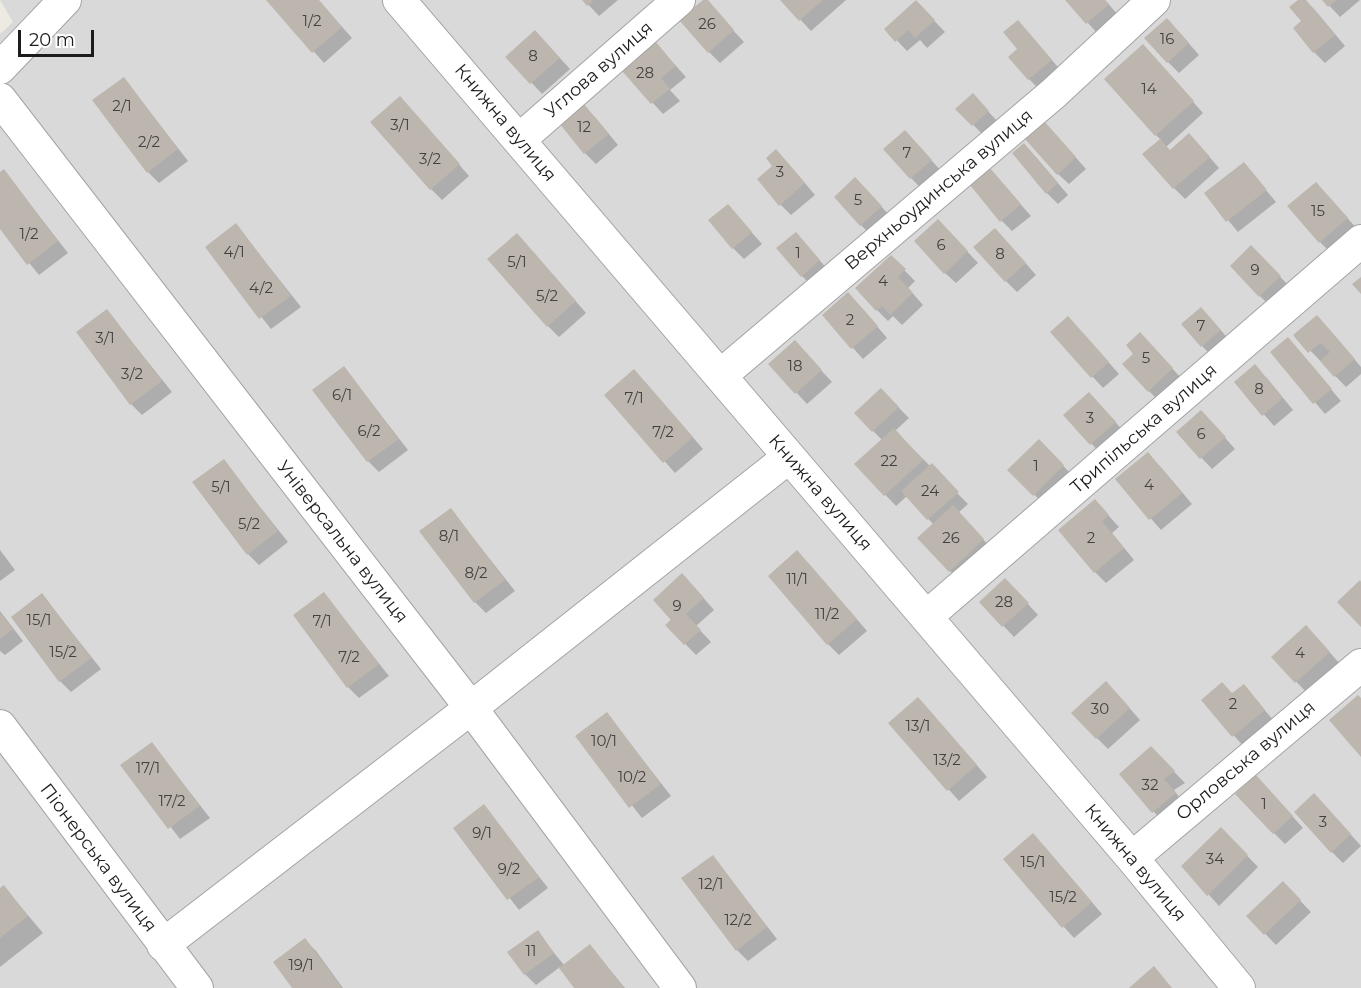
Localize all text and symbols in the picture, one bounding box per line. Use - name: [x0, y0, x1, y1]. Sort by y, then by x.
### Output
- house number: 1/2: [303, 13, 321, 31]
- house number: 26: [698, 16, 716, 34]
- street label: Углова вулиця: [541, 17, 657, 123]
- scale bar: [21, 18, 98, 56]
- text: 20 m: [29, 29, 75, 51]
- house number: 16: [1160, 31, 1174, 49]
- house number: 8: [528, 48, 538, 66]
- street label: Книжна вулиця: [450, 60, 560, 186]
- house number: 28: [636, 65, 654, 83]
- house number: 14: [1141, 81, 1157, 99]
- house number: 2/1: [112, 98, 132, 116]
- street label: Верхньоудинська вулиця: [841, 105, 1037, 275]
- house number: 3/1: [390, 117, 410, 135]
- house number: 12: [577, 119, 591, 137]
- house number: 2/2: [138, 134, 160, 152]
- house number: 7: [903, 145, 911, 163]
- house number: 3/2: [419, 151, 441, 169]
- house number: 3: [776, 164, 784, 182]
- house number: 5: [854, 192, 862, 210]
- house number: 15: [1311, 203, 1325, 221]
- house number: 1/2: [20, 226, 38, 244]
- house number: 6: [936, 237, 946, 255]
- house number: 4/1: [223, 244, 245, 262]
- house number: 1: [795, 245, 801, 263]
- house number: 8: [995, 246, 1005, 264]
- house number: 5/1: [507, 254, 527, 272]
- house number: 9: [1250, 262, 1260, 280]
- house number: 4: [878, 273, 888, 291]
- house number: 4/2: [249, 280, 273, 298]
- house number: 5/2: [536, 288, 558, 306]
- house number: 2: [846, 312, 854, 330]
- house number: 7: [1197, 318, 1205, 336]
- house number: 3/1: [95, 330, 115, 348]
- house number: 5: [1142, 350, 1150, 368]
- house number: 18: [788, 358, 802, 376]
- street label: Трипільська вулиця: [1066, 360, 1222, 498]
- house number: 3/2: [121, 366, 143, 384]
- house number: 8: [1254, 381, 1264, 399]
- house number: 6/1: [332, 387, 352, 405]
- house number: 7/1: [624, 390, 644, 408]
- house number: 3: [1086, 410, 1094, 428]
- house number: 6/2: [358, 423, 380, 441]
- house number: 7/2: [652, 424, 674, 442]
- house number: 6: [1196, 426, 1206, 444]
- street label: Книжна вулиця: [764, 431, 876, 555]
- house number: 22: [880, 453, 898, 471]
- street label: Універсальна вулиця: [272, 456, 412, 628]
- house number: 1: [1033, 458, 1039, 476]
- house number: 4: [1144, 477, 1154, 495]
- house number: 5/1: [211, 479, 231, 497]
- house number: 24: [921, 483, 939, 501]
- house number: 5/2: [238, 516, 260, 534]
- house number: 8/1: [439, 528, 459, 546]
- house number: 26: [942, 530, 960, 548]
- house number: 2: [1087, 530, 1095, 548]
- house number: 8/2: [464, 565, 488, 583]
- house number: 11/1: [786, 571, 808, 589]
- house number: 28: [995, 594, 1013, 612]
- house number: 9: [672, 598, 682, 616]
- house number: 11/2: [815, 606, 839, 624]
- house number: 15/1: [27, 612, 51, 630]
- house number: 7/1: [312, 613, 332, 631]
- house number: 15/2: [49, 644, 77, 662]
- house number: 4: [1295, 645, 1305, 663]
- house number: 7/2: [338, 649, 360, 667]
- house number: 2: [1229, 696, 1237, 714]
- street label: Орловська вулиця: [1172, 697, 1320, 825]
- house number: 30: [1091, 701, 1109, 719]
- house number: 13/1: [906, 718, 930, 736]
- house number: 10/1: [591, 733, 617, 751]
- house number: 13/2: [933, 752, 961, 770]
- house number: 17/1: [136, 760, 160, 778]
- house number: 10/2: [618, 769, 646, 787]
- house number: 32: [1142, 777, 1158, 795]
- street label: Піонерська вулиця: [35, 780, 161, 936]
- house number: 17/2: [158, 793, 186, 811]
- house number: 1: [1261, 796, 1267, 814]
- street label: Книжна вулиця: [1080, 800, 1190, 926]
- house number: 3: [1319, 814, 1327, 832]
- house number: 9/1: [472, 825, 492, 843]
- house number: 34: [1206, 851, 1224, 869]
- house number: 15/1: [1021, 854, 1045, 872]
- house number: 9/2: [498, 861, 520, 879]
- house number: 12/1: [699, 876, 723, 894]
- house number: 15/2: [1049, 889, 1077, 907]
- house number: 12/2: [724, 912, 752, 930]
- house number: 11: [526, 943, 536, 961]
- house number: 19/1: [288, 957, 314, 975]

